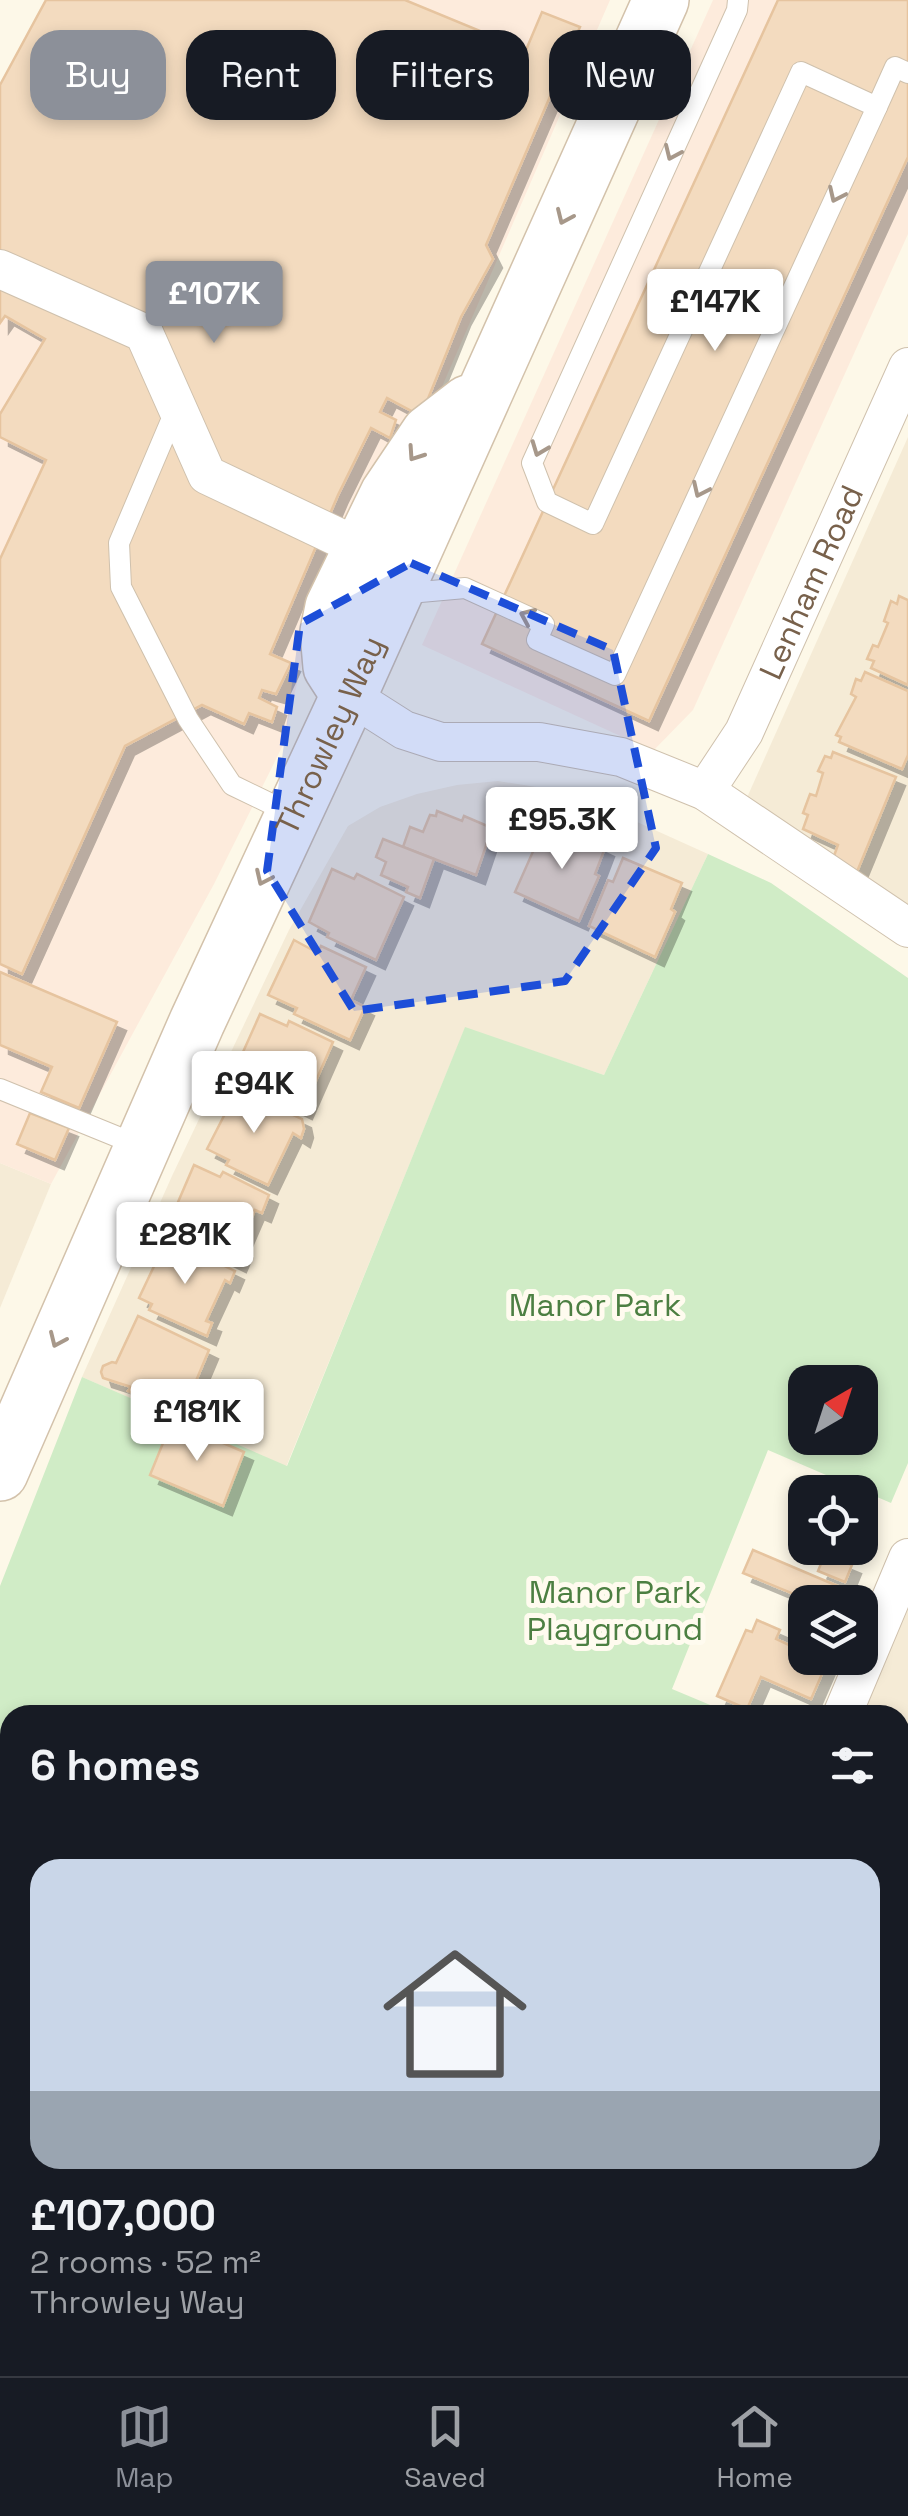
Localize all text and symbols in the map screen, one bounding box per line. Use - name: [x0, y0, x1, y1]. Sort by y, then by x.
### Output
- chip: Buy: [30, 30, 166, 120]
- chip: Rent: [186, 30, 336, 120]
- chip: Filters: [356, 30, 529, 120]
- chip: New: [549, 30, 691, 120]
- one-way arrow: [664, 143, 684, 161]
- one-way arrow: [829, 185, 849, 203]
- one-way arrow: [556, 207, 576, 225]
- pin: £107K: [144, 261, 284, 346]
- pin: £147K: [645, 269, 785, 354]
- text: £107K: [168, 273, 260, 313]
- text: £147K: [669, 281, 761, 321]
- one-way arrow: [531, 439, 551, 457]
- one-way arrow: [408, 443, 427, 461]
- street label: Lenham Road: [750, 479, 872, 685]
- one-way arrow: [693, 480, 713, 498]
- one-way arrow: [519, 609, 537, 629]
- street label: Throwley Way: [267, 630, 393, 841]
- pin: £95.3K: [481, 787, 643, 872]
- text: £95.3K: [508, 799, 616, 839]
- one-way arrow: [255, 868, 275, 886]
- pin: £94K: [195, 1051, 313, 1136]
- text: £94K: [214, 1063, 294, 1103]
- pin: £281K: [115, 1202, 255, 1287]
- text: £281K: [138, 1214, 232, 1254]
- park label: Manor Park: [509, 1285, 681, 1325]
- one-way arrow: [49, 1330, 69, 1348]
- north arrow: [788, 1365, 878, 1455]
- map controls: [788, 1365, 878, 1675]
- pin: £181K: [127, 1379, 267, 1464]
- text: £181K: [153, 1391, 241, 1431]
- button: locate: [788, 1475, 878, 1565]
- park label: Manor Park Playground: [527, 1572, 703, 1649]
- button: layers: [788, 1585, 878, 1675]
- icon: filters: [825, 1738, 880, 1793]
- text: 6 homes: [30, 1739, 200, 1792]
- icon: home: [365, 1924, 545, 2104]
- text: £107,000: [30, 2189, 216, 2242]
- text: 2 rooms · 52 m²: [30, 2242, 261, 2282]
- text: Throwley Way: [30, 2282, 245, 2322]
- tab: Map: [115, 2399, 174, 2495]
- tab: Saved: [404, 2399, 486, 2495]
- tab: Home: [716, 2399, 793, 2495]

